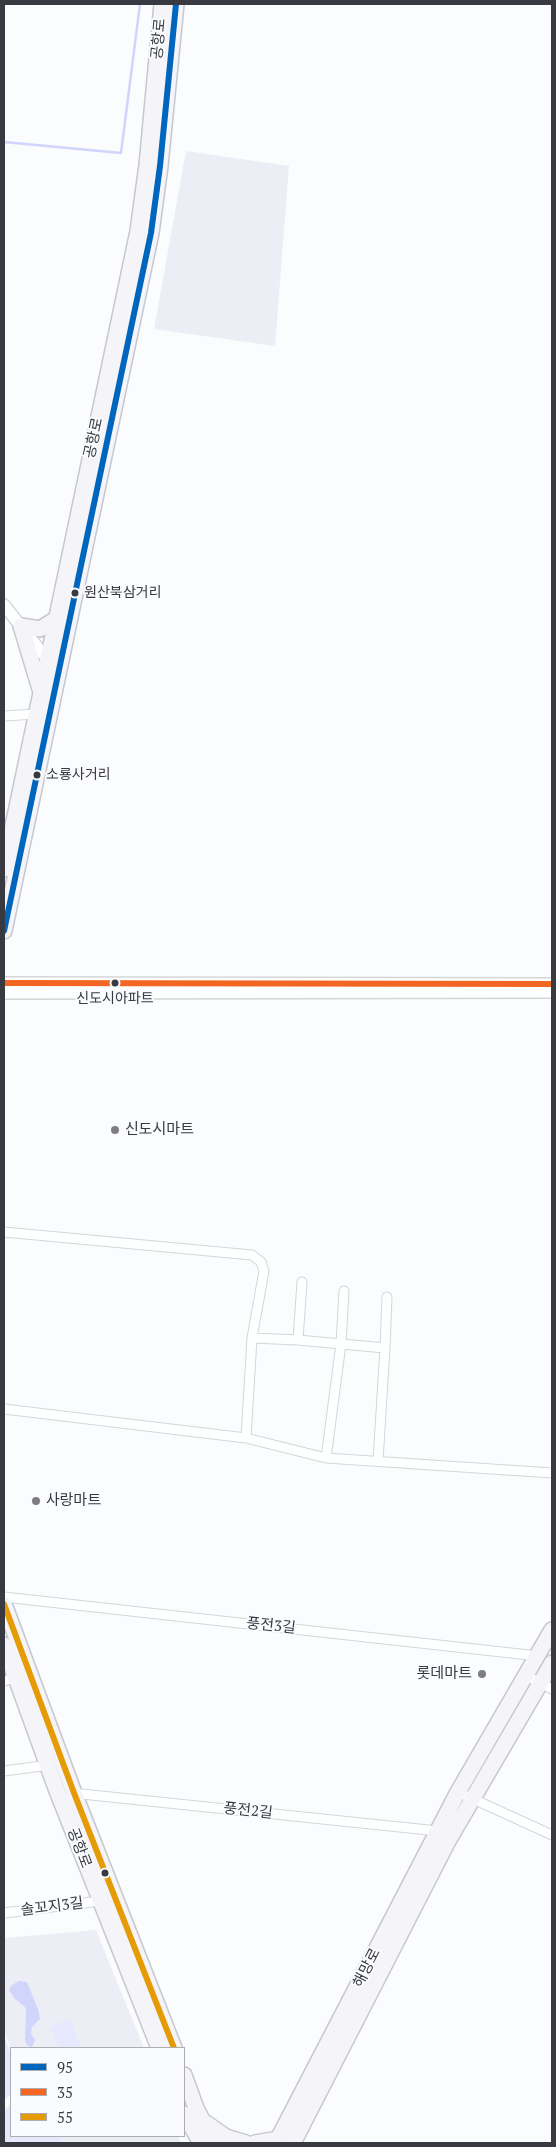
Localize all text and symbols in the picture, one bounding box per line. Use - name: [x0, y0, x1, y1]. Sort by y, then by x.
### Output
- street label: 공항로: [148, 18, 170, 60]
- street label: 공항로: [81, 416, 107, 460]
- place label: 원산북삼거리: [84, 585, 161, 601]
- marker: 원산북삼거리: [70, 588, 80, 598]
- place label: 소룡사거리: [46, 767, 110, 783]
- marker: 소룡사거리: [32, 770, 42, 780]
- marker: 신도시아파트: [110, 978, 120, 988]
- place label: 신도시아파트: [76, 991, 154, 1007]
- place label: 신도시마트: [125, 1121, 194, 1139]
- marker: 신도시마트: [109, 1124, 121, 1136]
- place label: 사랑마트: [46, 1492, 101, 1510]
- marker: 사랑마트: [30, 1495, 42, 1507]
- street label: 풍전3길: [245, 1614, 297, 1638]
- place label: 롯데마트: [417, 1665, 472, 1683]
- marker: 롯데마트: [476, 1668, 488, 1680]
- street label: 풍전2길: [222, 1799, 274, 1823]
- street label: 공항로: [63, 1825, 95, 1871]
- unlabelled marker: [100, 1868, 110, 1878]
- street label: 솔꼬지3길: [20, 1894, 84, 1920]
- street label: 해망로: [350, 1945, 384, 1991]
- legend: [10, 2047, 185, 2137]
- text: 95: [57, 2057, 73, 2077]
- text: 35: [57, 2082, 73, 2102]
- text: 55: [57, 2107, 73, 2127]

